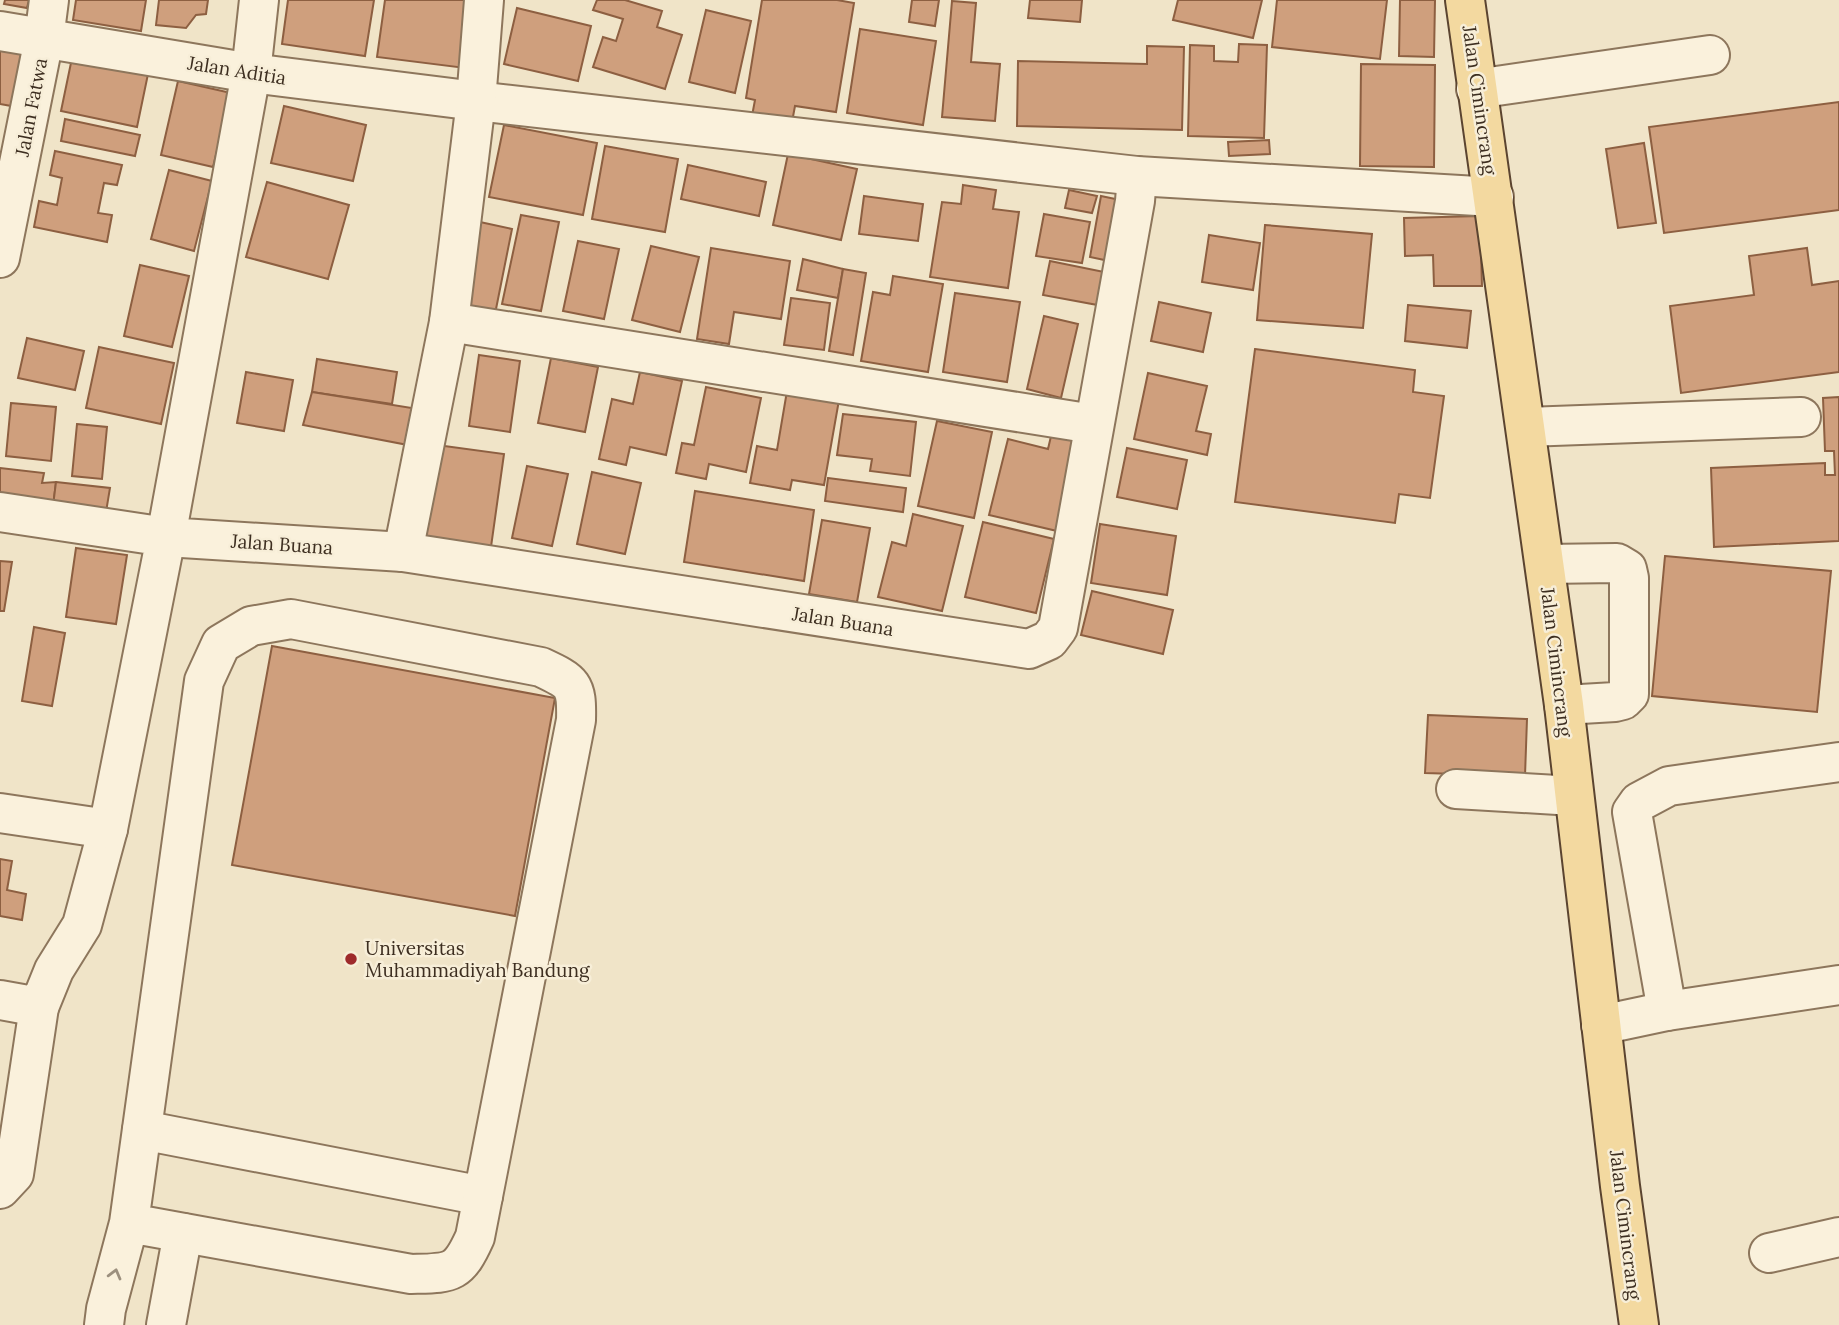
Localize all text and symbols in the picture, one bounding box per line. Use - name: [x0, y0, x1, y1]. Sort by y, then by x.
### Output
- street label: Jalan Cimincrang: [1457, 23, 1502, 177]
- street label: Jalan Aditia: [185, 50, 288, 90]
- street label: Jalan Fatwa: [9, 55, 52, 159]
- street label: Jalan Buana: [229, 528, 334, 560]
- street label: Jalan Cimincrang: [1536, 585, 1578, 739]
- street label: Jalan Buana: [790, 601, 896, 641]
- place label: Universitas Muhammadiyah Bandung: [365, 936, 590, 982]
- marker: Universitas Muhammadiyah Bandung: [343, 951, 359, 967]
- street label: Jalan Cimincrang: [1605, 1148, 1647, 1302]
- one-way arrow: [107, 1268, 122, 1280]

